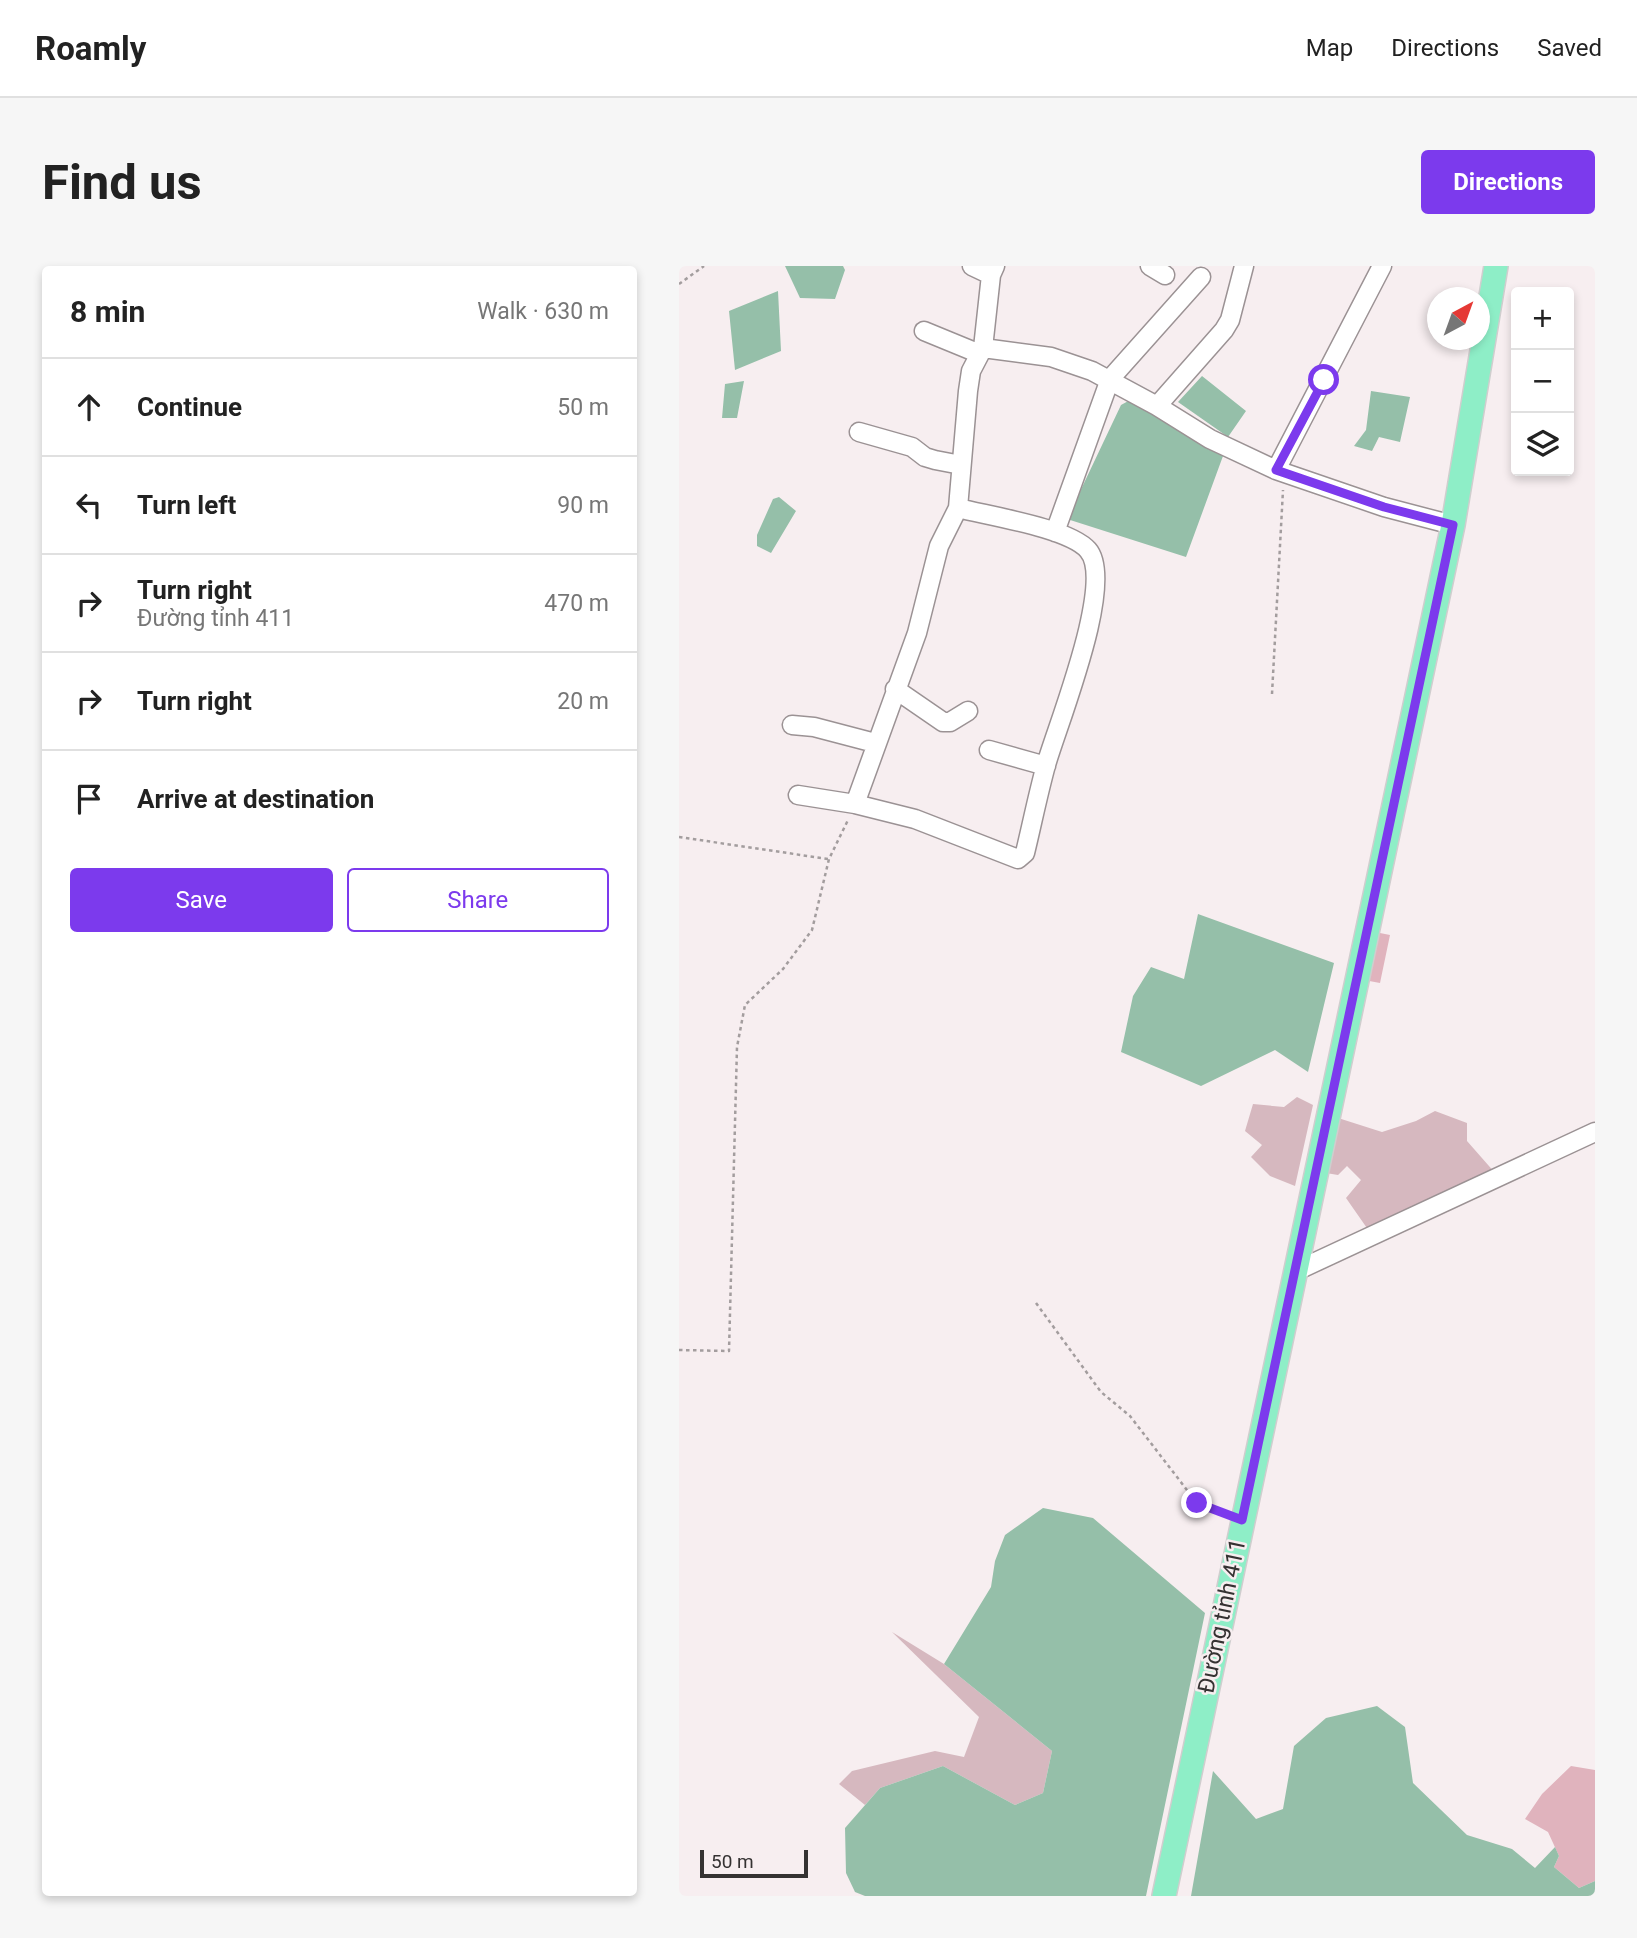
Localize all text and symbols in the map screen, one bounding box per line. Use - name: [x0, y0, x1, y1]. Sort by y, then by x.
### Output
- text: Roamly: [35, 29, 146, 68]
- text: Map: [1306, 34, 1353, 62]
- text: Directions: [1391, 34, 1499, 62]
- text: Saved: [1537, 34, 1602, 62]
- button: Directions: [1421, 150, 1595, 214]
- text: Find us: [42, 154, 202, 211]
- north arrow: [1427, 287, 1490, 350]
- map controls: [1511, 287, 1574, 476]
- button: +: [1511, 287, 1574, 350]
- text: 8 min: [70, 294, 145, 329]
- text: Walk · 630 m: [477, 298, 609, 325]
- button: −: [1511, 350, 1574, 413]
- route start: [1308, 364, 1339, 395]
- icon: ahead: [70, 388, 108, 426]
- text: Continue: [137, 392, 242, 422]
- text: 50 m: [557, 394, 609, 421]
- button: layers: [1511, 413, 1574, 476]
- icon: left: [70, 486, 108, 524]
- text: Turn left: [137, 490, 236, 520]
- text: 90 m: [557, 492, 609, 519]
- text: Turn right: [137, 575, 252, 605]
- icon: right: [70, 584, 108, 622]
- text: 470 m: [544, 590, 609, 617]
- text: Đường tỉnh 411: [137, 605, 294, 632]
- icon: right: [70, 682, 108, 720]
- text: Turn right: [137, 686, 252, 716]
- text: 20 m: [557, 688, 609, 715]
- icon: arrive: [70, 780, 108, 818]
- text: Arrive at destination: [137, 784, 374, 814]
- button: Save: [70, 868, 333, 932]
- button: Share: [347, 868, 609, 932]
- route end: [1181, 1487, 1212, 1518]
- street label: Đường tỉnh 411: [1192, 1536, 1252, 1696]
- scale bar: [700, 1847, 809, 1879]
- text: 50 m: [711, 1850, 754, 1873]

